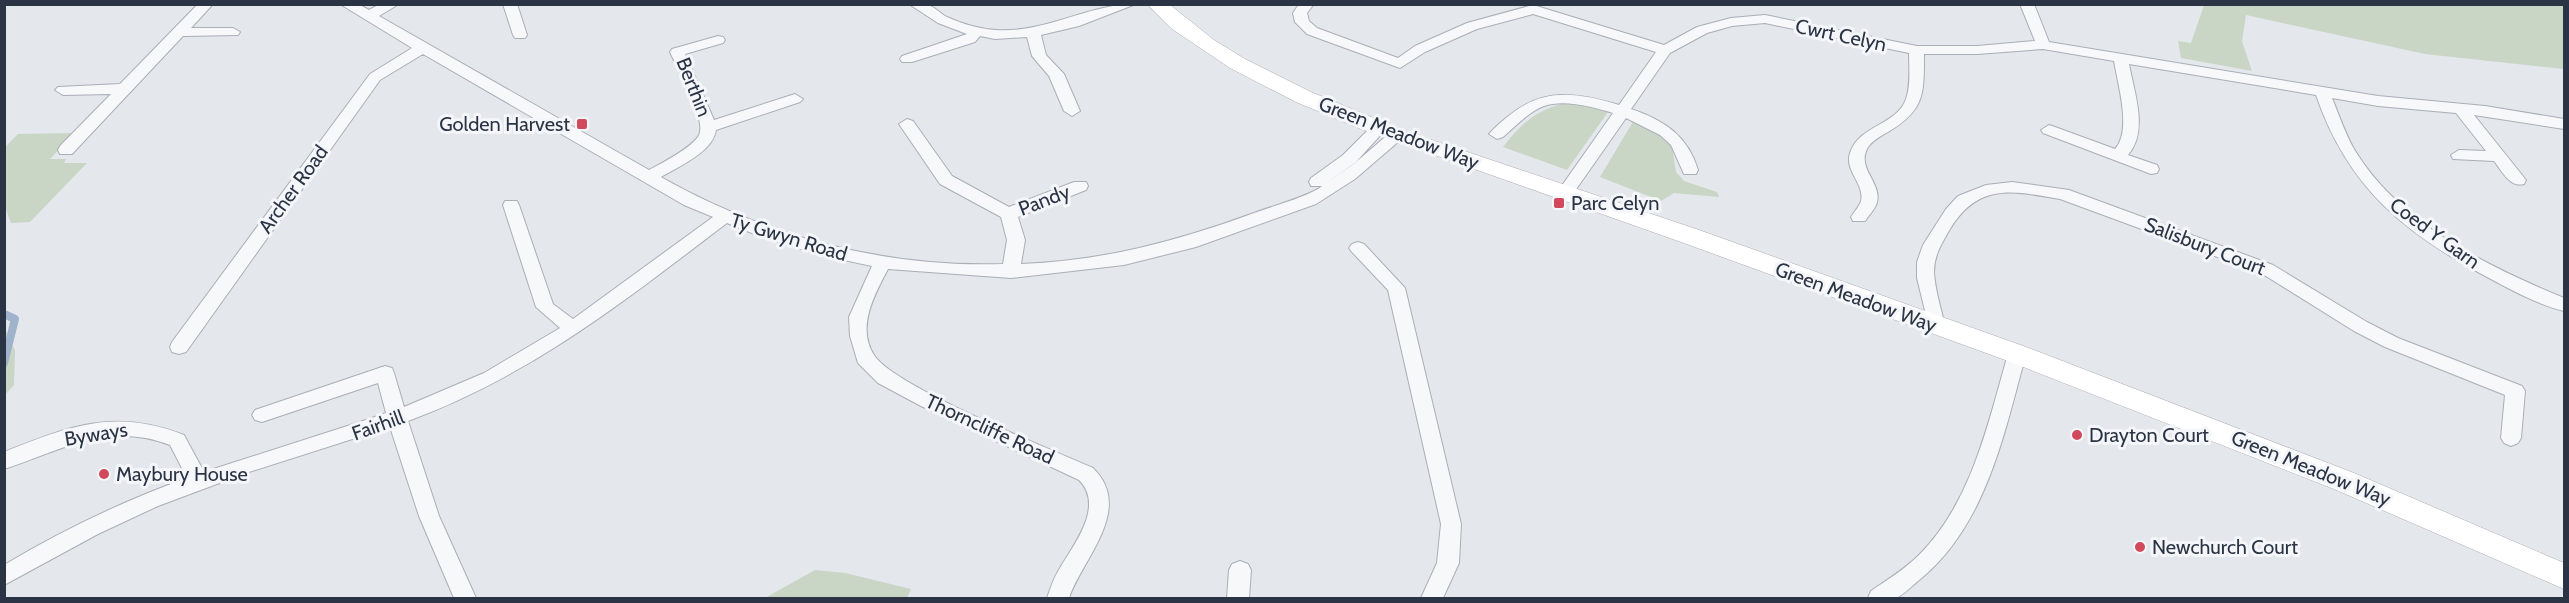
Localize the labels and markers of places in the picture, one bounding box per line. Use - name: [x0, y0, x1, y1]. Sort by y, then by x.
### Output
- place label: Golden Harvest: [439, 112, 570, 136]
- marker: Golden Harvest: [575, 117, 589, 131]
- place label: Parc Celyn: [1571, 191, 1660, 215]
- marker: Parc Celyn: [1552, 196, 1566, 210]
- place label: Drayton Court: [2089, 423, 2209, 447]
- marker: Drayton Court: [2070, 428, 2084, 442]
- place label: Maybury House: [116, 462, 248, 486]
- marker: Maybury House: [97, 467, 111, 481]
- place label: Newchurch Court: [2152, 535, 2298, 559]
- marker: Newchurch Court: [2133, 540, 2147, 554]

